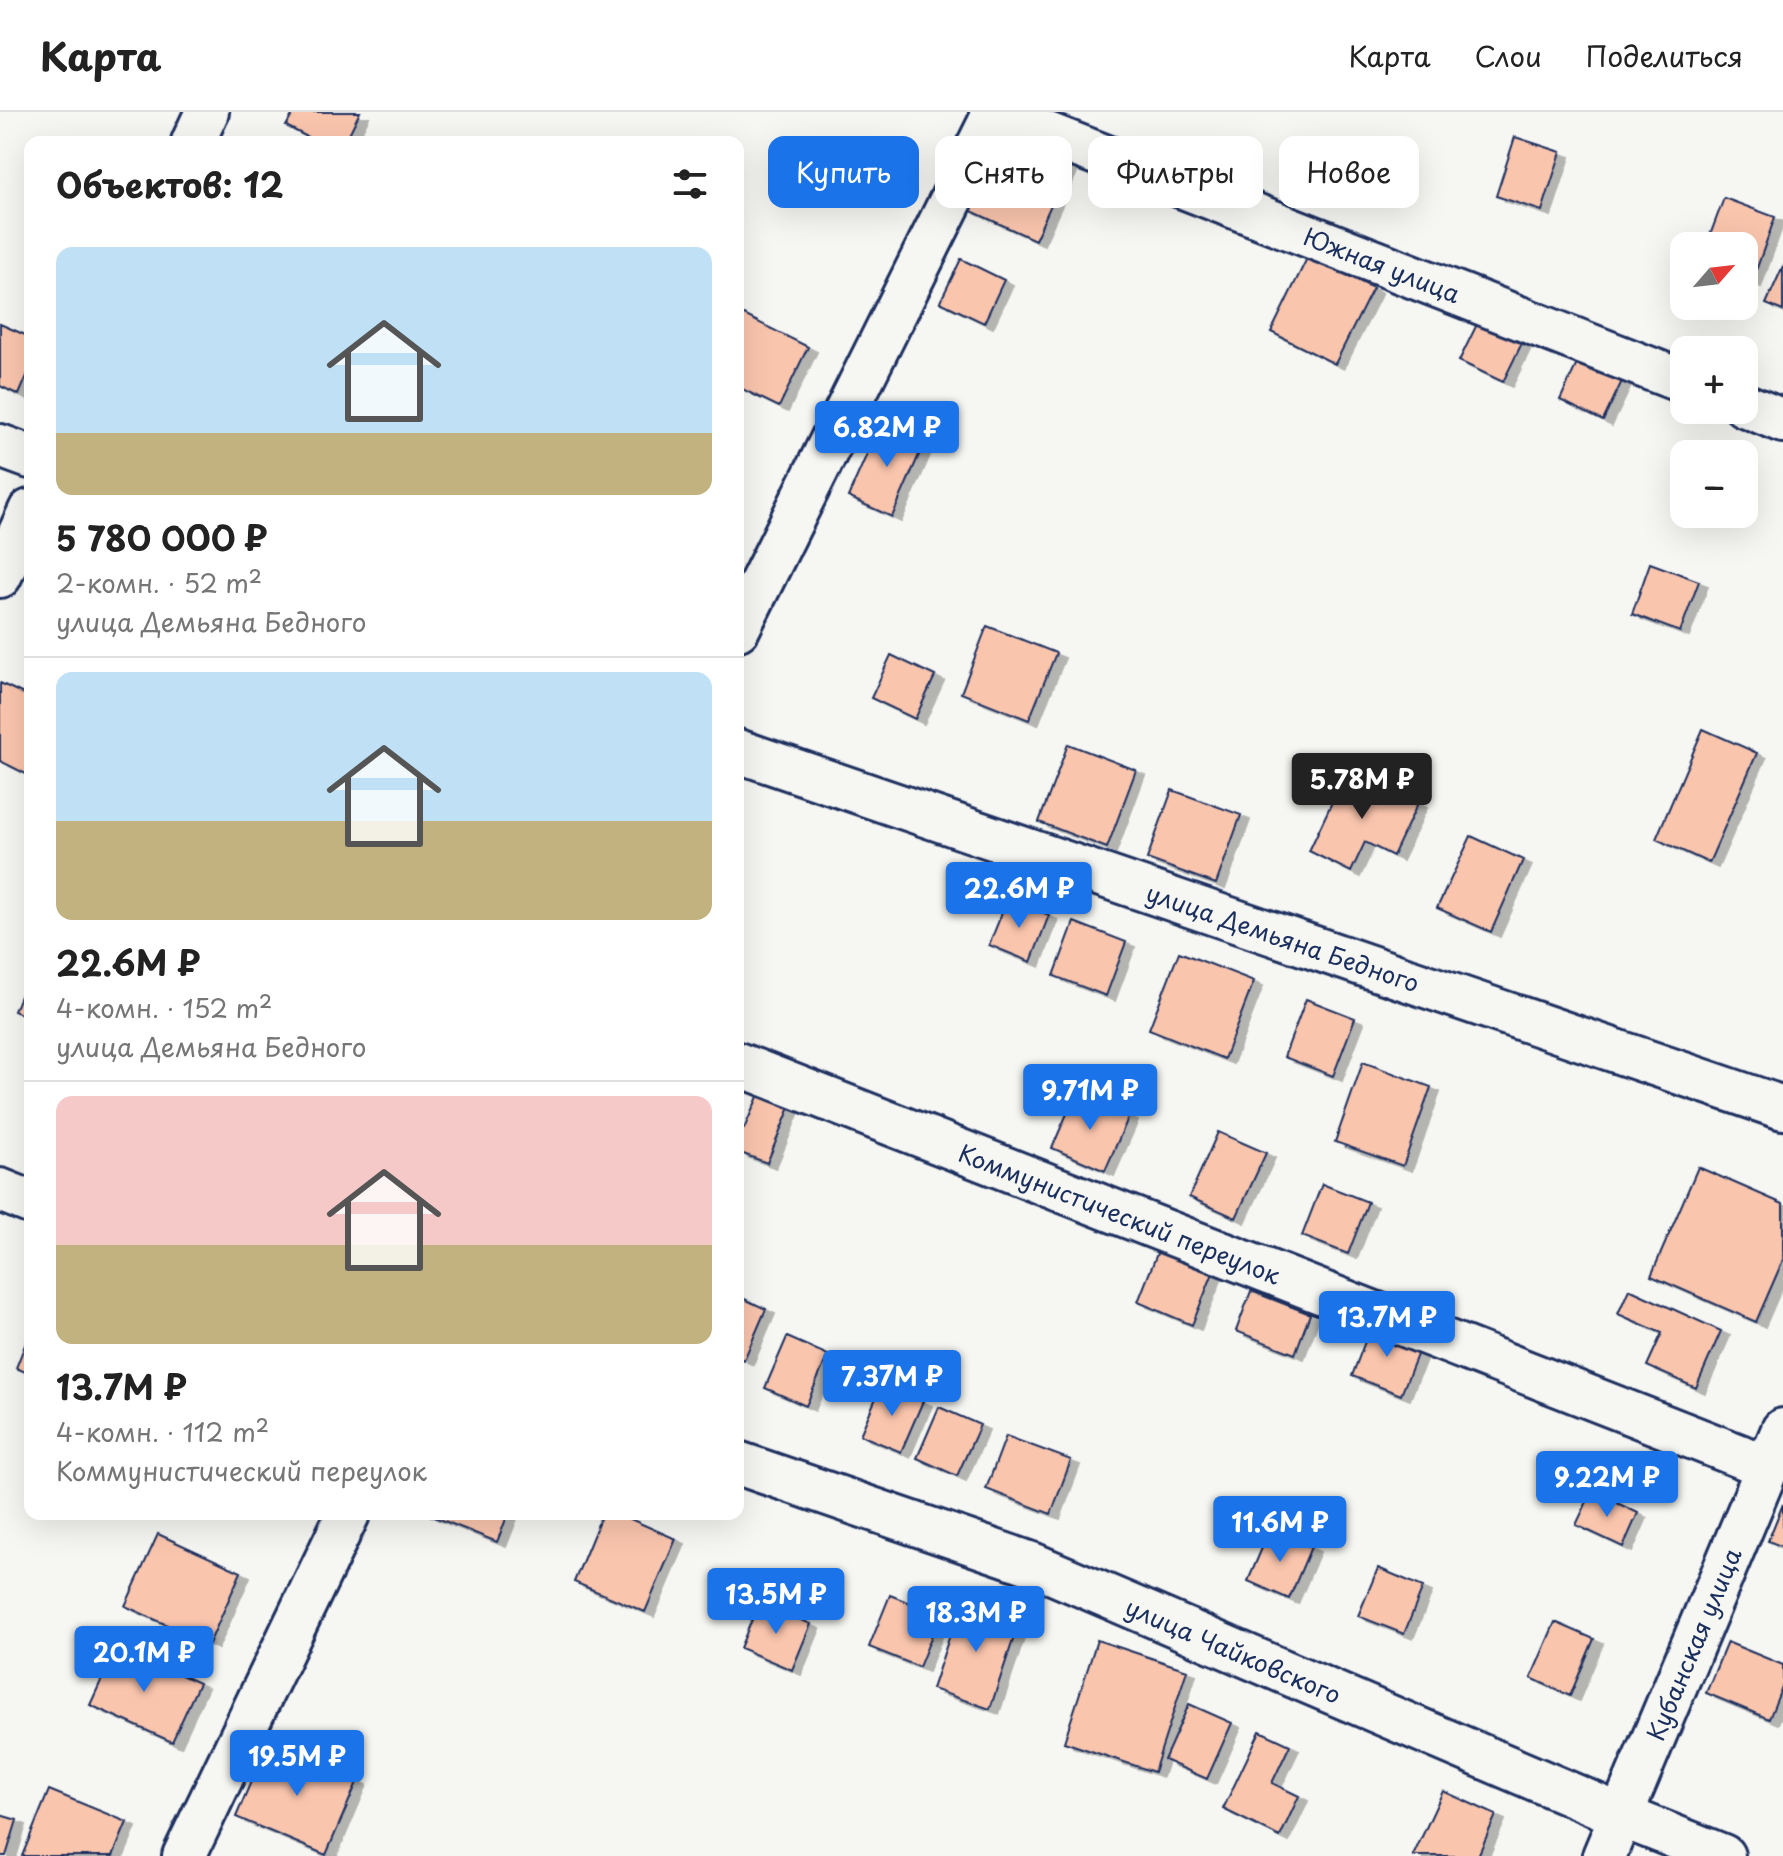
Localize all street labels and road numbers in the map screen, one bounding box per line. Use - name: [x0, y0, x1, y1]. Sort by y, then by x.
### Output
- street label: Южная улица: [1299, 218, 1466, 311]
- street label: улица Демьяна Бедного: [1142, 874, 1425, 1001]
- street label: Коммунистический переулок: [954, 1134, 1287, 1293]
- street label: Кубанская улица: [1637, 1542, 1750, 1746]
- street label: улица Чайковского: [1120, 1588, 1347, 1712]

